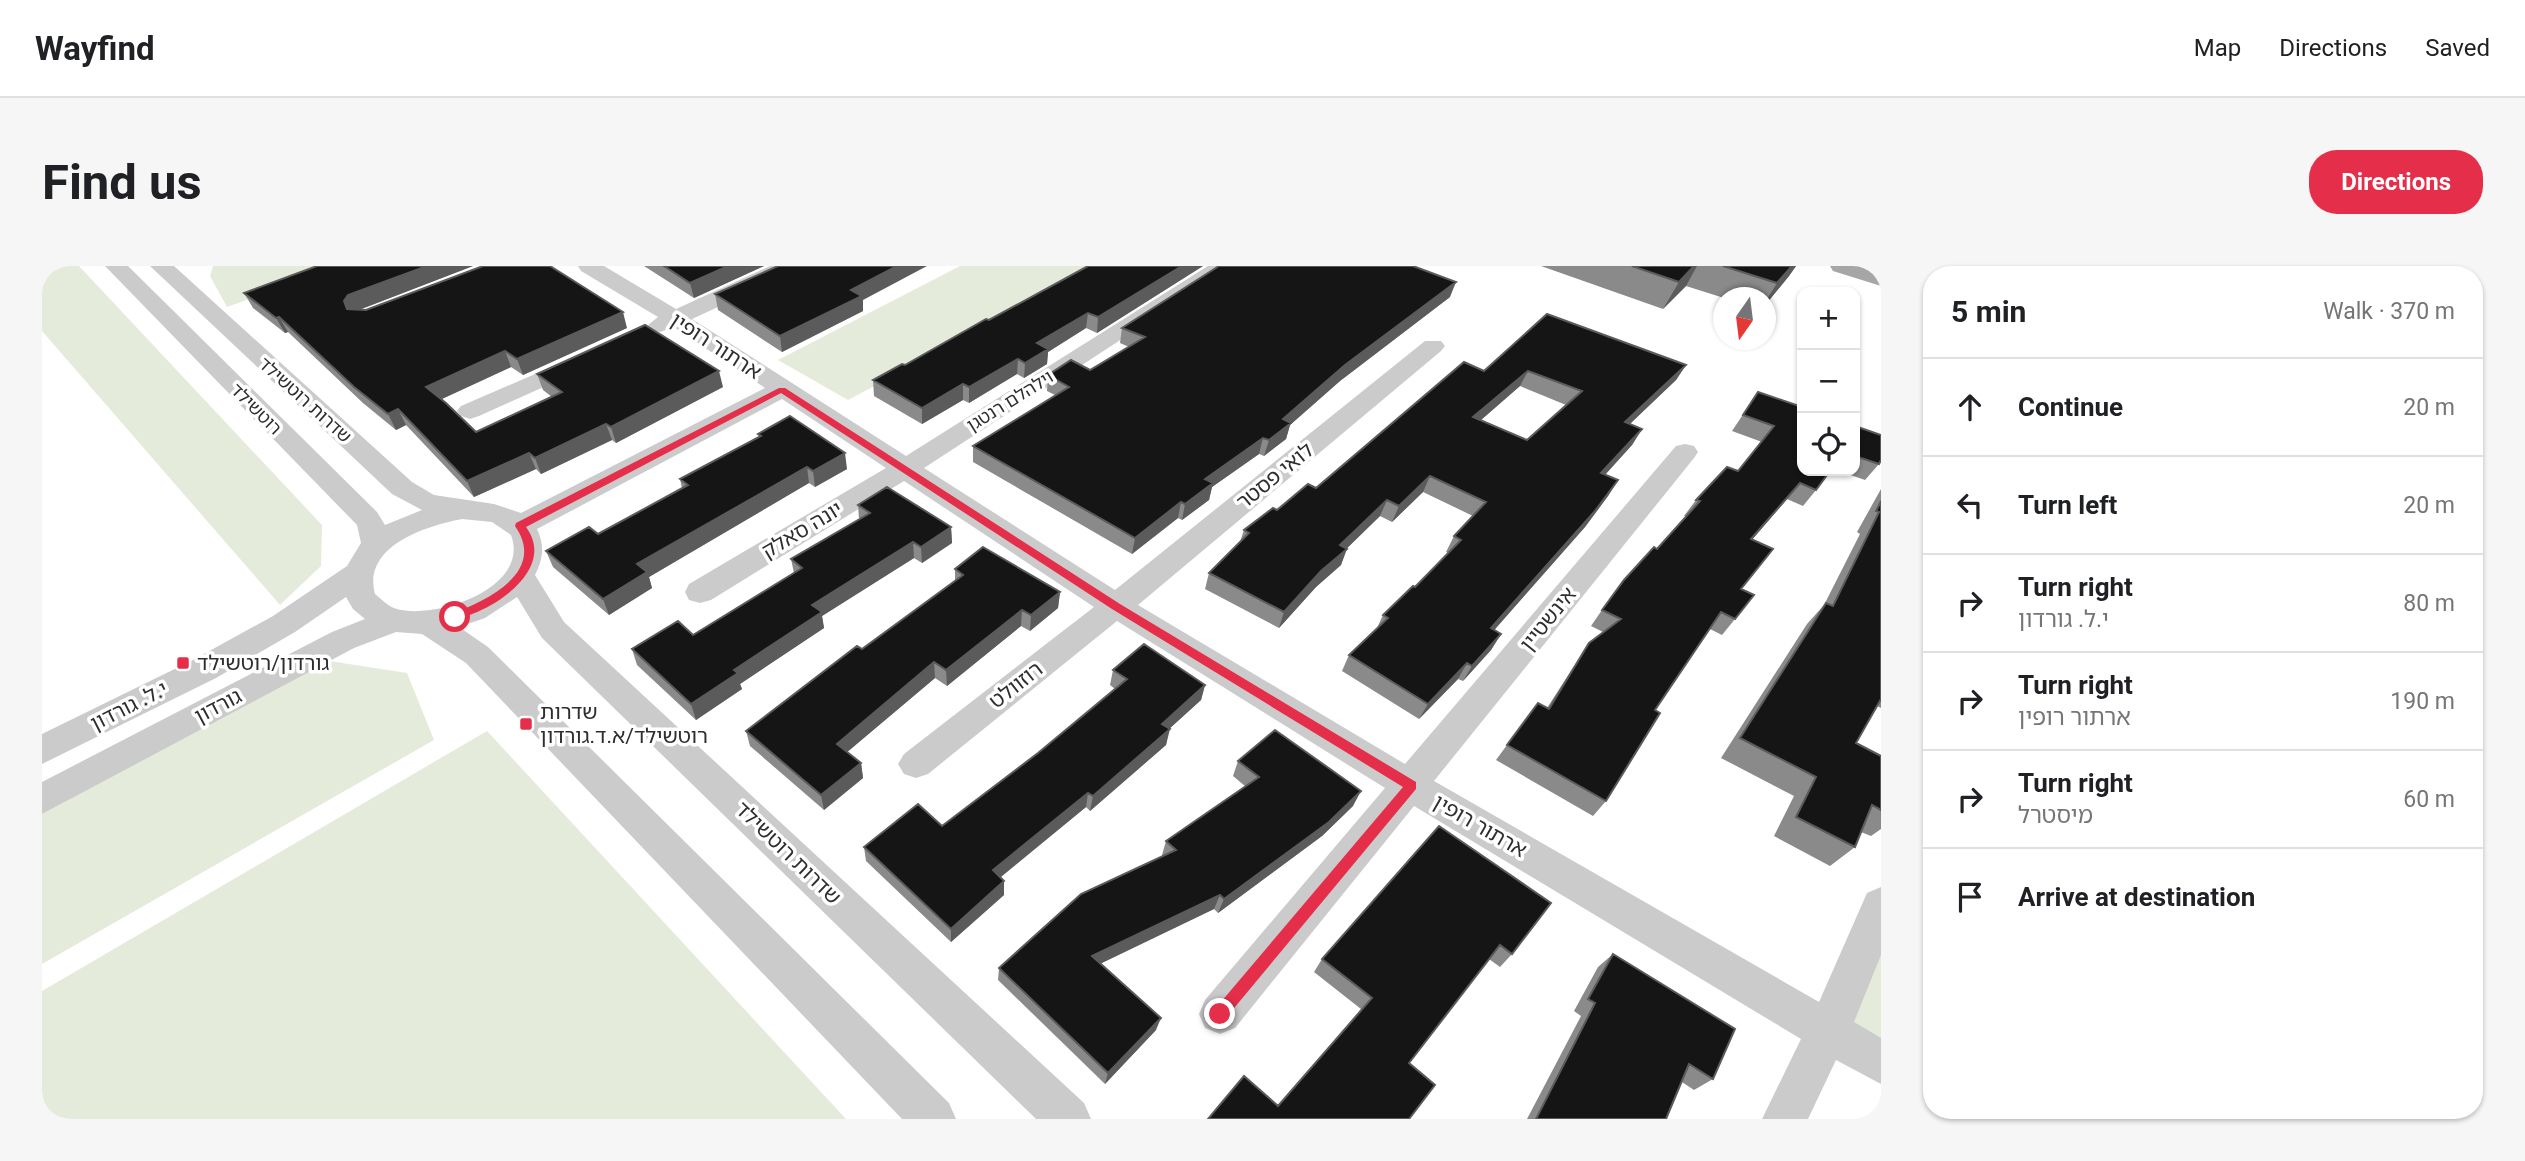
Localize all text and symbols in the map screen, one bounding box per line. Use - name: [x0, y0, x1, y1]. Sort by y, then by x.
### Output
- text: Wayfind: [35, 29, 155, 68]
- text: Map: [2194, 34, 2241, 62]
- text: Directions: [2279, 34, 2387, 62]
- text: Saved: [2425, 34, 2490, 62]
- button: Directions: [2309, 150, 2483, 214]
- text: Find us: [42, 154, 202, 211]
- north arrow: [1713, 287, 1776, 350]
- map controls: [1797, 287, 1860, 476]
- button: +: [1797, 287, 1860, 350]
- text: 5 min: [1951, 294, 2026, 329]
- text: Walk · 370 m: [2323, 298, 2455, 325]
- street label: ארתור רופין: [666, 308, 766, 384]
- button: −: [1797, 350, 1860, 413]
- street label: שדרות רוטשילד: [254, 353, 356, 447]
- street label: וילהלם רנטגן: [963, 366, 1057, 435]
- street label: רוטשילד: [226, 379, 286, 439]
- icon: ahead: [1951, 388, 1989, 426]
- text: Continue: [2018, 392, 2123, 422]
- text: 20 m: [2403, 394, 2455, 421]
- button: locate: [1797, 413, 1860, 476]
- street label: לואי פסטר: [1232, 438, 1318, 514]
- icon: left: [1951, 486, 1989, 524]
- text: Turn left: [2018, 490, 2117, 520]
- text: 20 m: [2403, 492, 2455, 519]
- street label: יונה סאלק: [757, 497, 847, 563]
- text: Turn right: [2018, 572, 2133, 602]
- street label: אינשטיין: [1515, 582, 1581, 656]
- icon: right: [1951, 584, 1989, 622]
- text: 80 m: [2403, 590, 2455, 617]
- route start: [439, 601, 470, 632]
- text: י.ל. גורדון: [2018, 606, 2109, 633]
- place label: גורדון/רוטשילד: [197, 651, 329, 675]
- marker: גורדון/רוטשילד: [175, 655, 191, 671]
- street label: רוזוולט: [985, 657, 1047, 713]
- text: Turn right: [2018, 670, 2133, 700]
- street label: י.ל. גורדון: [87, 676, 171, 736]
- icon: right: [1951, 682, 1989, 720]
- street label: גורדון: [190, 684, 246, 728]
- text: 190 m: [2390, 688, 2455, 715]
- place label: שדרות רוטשילד/א.ד.גורדון: [540, 700, 708, 748]
- text: ארתור רופין: [2018, 704, 2131, 731]
- marker: שדרות רוטשילד/א.ד.גורדון: [518, 716, 534, 732]
- text: Turn right: [2018, 768, 2133, 798]
- icon: right: [1951, 780, 1989, 818]
- text: 60 m: [2403, 786, 2455, 813]
- street label: ארתור רופין: [1429, 790, 1531, 862]
- street label: שדרות רוטשילד: [730, 797, 846, 909]
- text: מיסטרל: [2018, 802, 2093, 829]
- icon: arrive: [1951, 878, 1989, 916]
- text: Arrive at destination: [2018, 882, 2255, 912]
- route end: [1204, 998, 1235, 1029]

